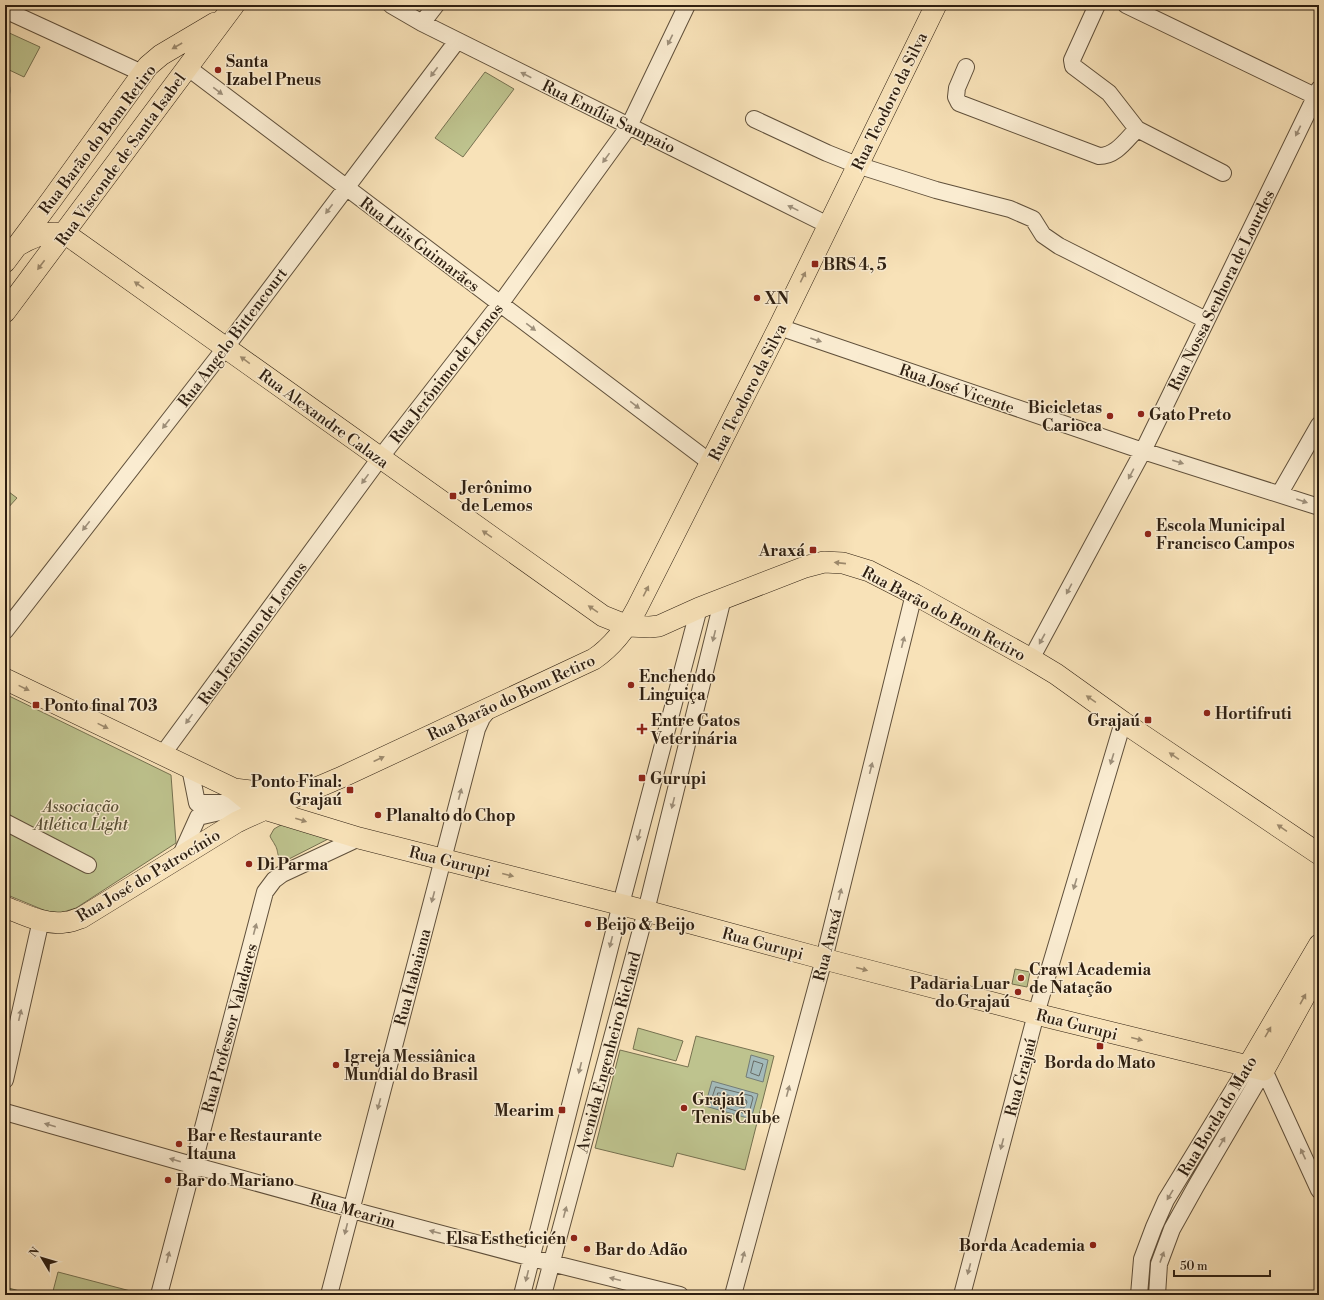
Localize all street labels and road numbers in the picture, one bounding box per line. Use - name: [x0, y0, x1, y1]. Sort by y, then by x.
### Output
- street label: Rua Teodoro da Silva: [848, 28, 932, 174]
- street label: Rua Barão do Bom Retiro: [35, 61, 161, 219]
- street label: Rua Visconde de Santa Isabel: [51, 69, 191, 250]
- street label: Rua Emília Sampaio: [538, 76, 679, 158]
- street label: Rua Nossa Senhora de Lourdes: [1164, 187, 1279, 394]
- street label: Rua Luis Guimarães: [355, 193, 483, 296]
- street label: Rua Angelo Bittencourt: [174, 264, 292, 411]
- street label: Rua Jerônimo de Lemos: [386, 299, 508, 448]
- street label: Rua Teodoro da Silva: [705, 320, 792, 464]
- street label: Rua José Vicente: [896, 360, 1017, 418]
- street label: Rua Alexandre Calaza: [254, 365, 393, 473]
- street label: Rua Jerônimo de Lemos: [194, 558, 312, 709]
- street label: Rua Barão do Bom Retiro: [858, 562, 1029, 666]
- street label: Rua Barão do Bom Retiro: [424, 650, 598, 746]
- street label: Rua José do Patrocínio: [73, 825, 224, 927]
- street label: Rua Gurupi: [407, 842, 493, 882]
- street label: Rua Araxá: [809, 906, 847, 984]
- street label: Rua Gurupi: [720, 924, 806, 964]
- street label: Rua Itabaiana: [390, 926, 436, 1028]
- street label: Rua Professor Valadares: [198, 941, 262, 1115]
- street label: Avenida Engenheiro Richard: [572, 950, 645, 1156]
- street label: Rua Gurupi: [1034, 1005, 1120, 1045]
- street label: Rua Grajaú: [1001, 1036, 1041, 1119]
- street label: Rua Borda do Mato: [1174, 1053, 1262, 1180]
- street label: Rua Mearim: [307, 1189, 398, 1233]

